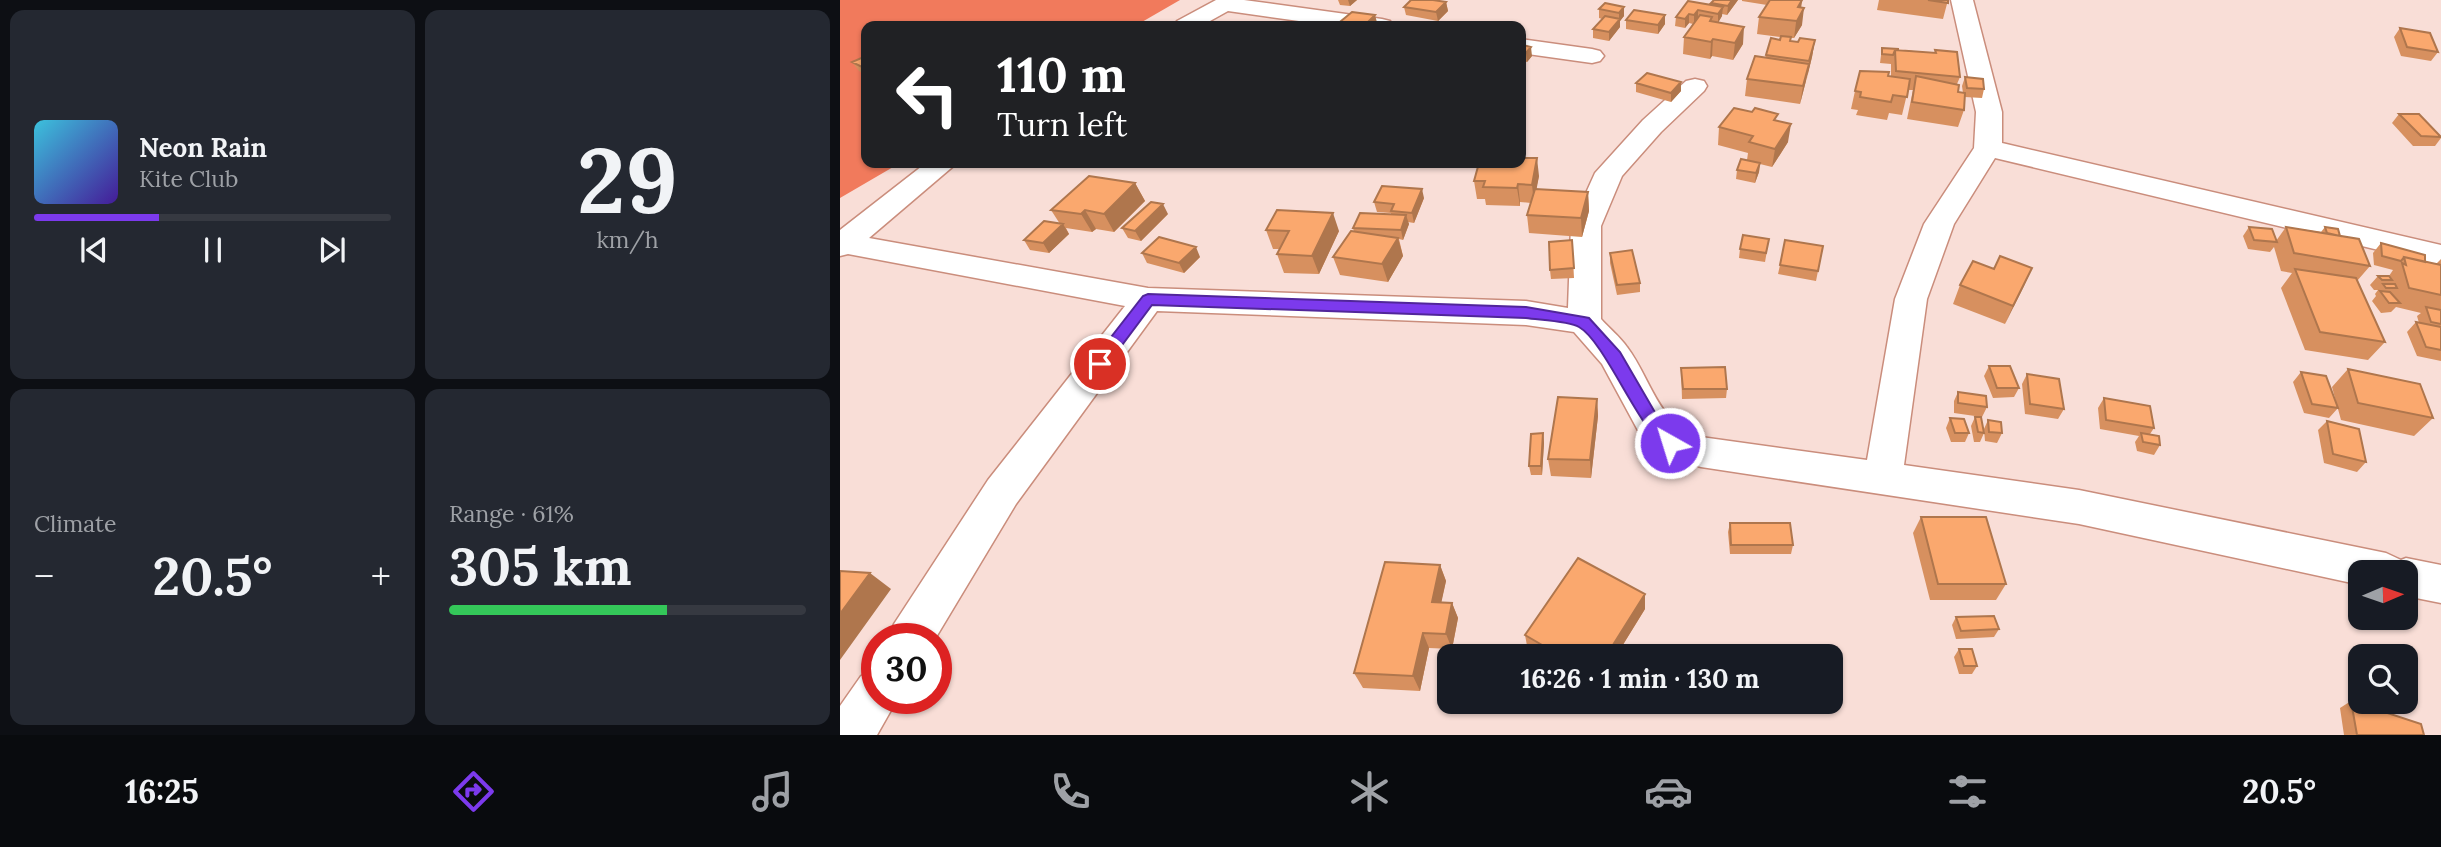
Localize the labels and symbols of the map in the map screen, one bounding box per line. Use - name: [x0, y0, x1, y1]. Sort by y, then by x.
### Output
- pin: [1070, 334, 1130, 394]
- position arrow: [1633, 406, 1707, 480]
- north arrow: [2348, 560, 2418, 630]
- speed limit sign: 30: [861, 623, 952, 714]

